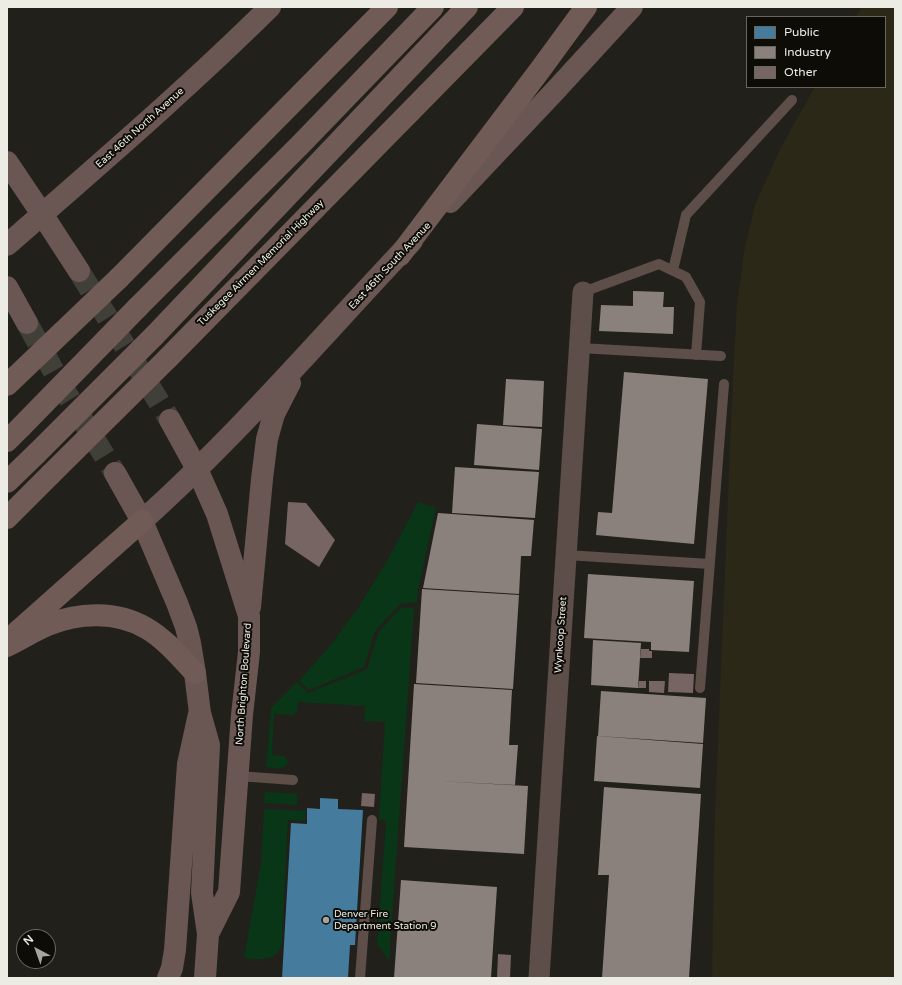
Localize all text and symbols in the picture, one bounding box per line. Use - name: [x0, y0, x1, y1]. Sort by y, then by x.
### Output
- legend: [746, 16, 886, 88]
- text: Public: [784, 25, 819, 39]
- text: Industry: [784, 45, 831, 59]
- text: Other: [784, 65, 817, 79]
- street label: East 46th North Avenue: [94, 85, 186, 171]
- street label: Tuskegee Airmen Memorial Highway: [195, 197, 327, 329]
- street label: East 46th South Avenue: [346, 220, 434, 312]
- street label: Wynkoop Street: [552, 596, 570, 674]
- street label: North Brighton Boulevard: [234, 623, 254, 745]
- place label: Denver Fire Department Station 9: [334, 908, 436, 932]
- marker: Denver Fire Department Station 9: [321, 915, 331, 925]
- north arrow: [16, 929, 56, 969]
- text: N: [21, 933, 36, 948]

